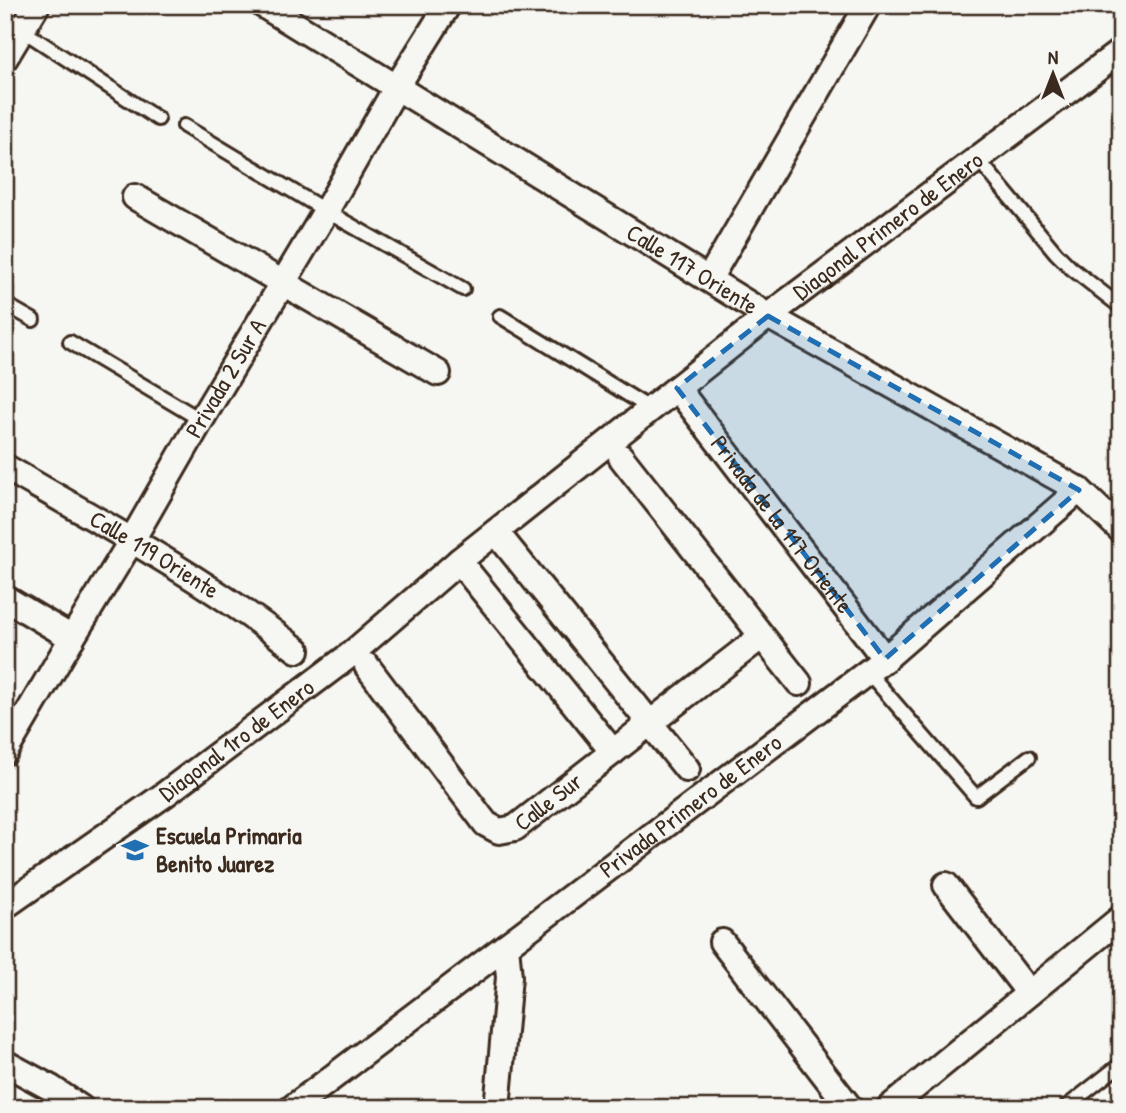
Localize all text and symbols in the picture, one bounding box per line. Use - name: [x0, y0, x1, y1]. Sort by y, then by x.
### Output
- north arrow: [1018, 38, 1088, 108]
- text: N: [1048, 44, 1058, 70]
- street label: Diagonal Primero de Enero: [786, 143, 989, 307]
- street label: Calle 117 Oriente: [621, 216, 765, 321]
- street label: Privada 2 Sur A: [177, 312, 273, 443]
- street label: Privada de la 117 Oriente: [704, 428, 861, 620]
- street label: Calle 119 Oriente: [84, 502, 226, 606]
- street label: Diagonal 1ro de Enero: [152, 670, 321, 808]
- street label: Privada Primero de Enero: [592, 726, 788, 885]
- street label: Calle Sur: [507, 765, 588, 838]
- place label: Escuela Primaria Benito Juarez: [156, 819, 302, 879]
- school or university icon: Escuela Primaria Benito Juarez: [120, 835, 150, 865]

